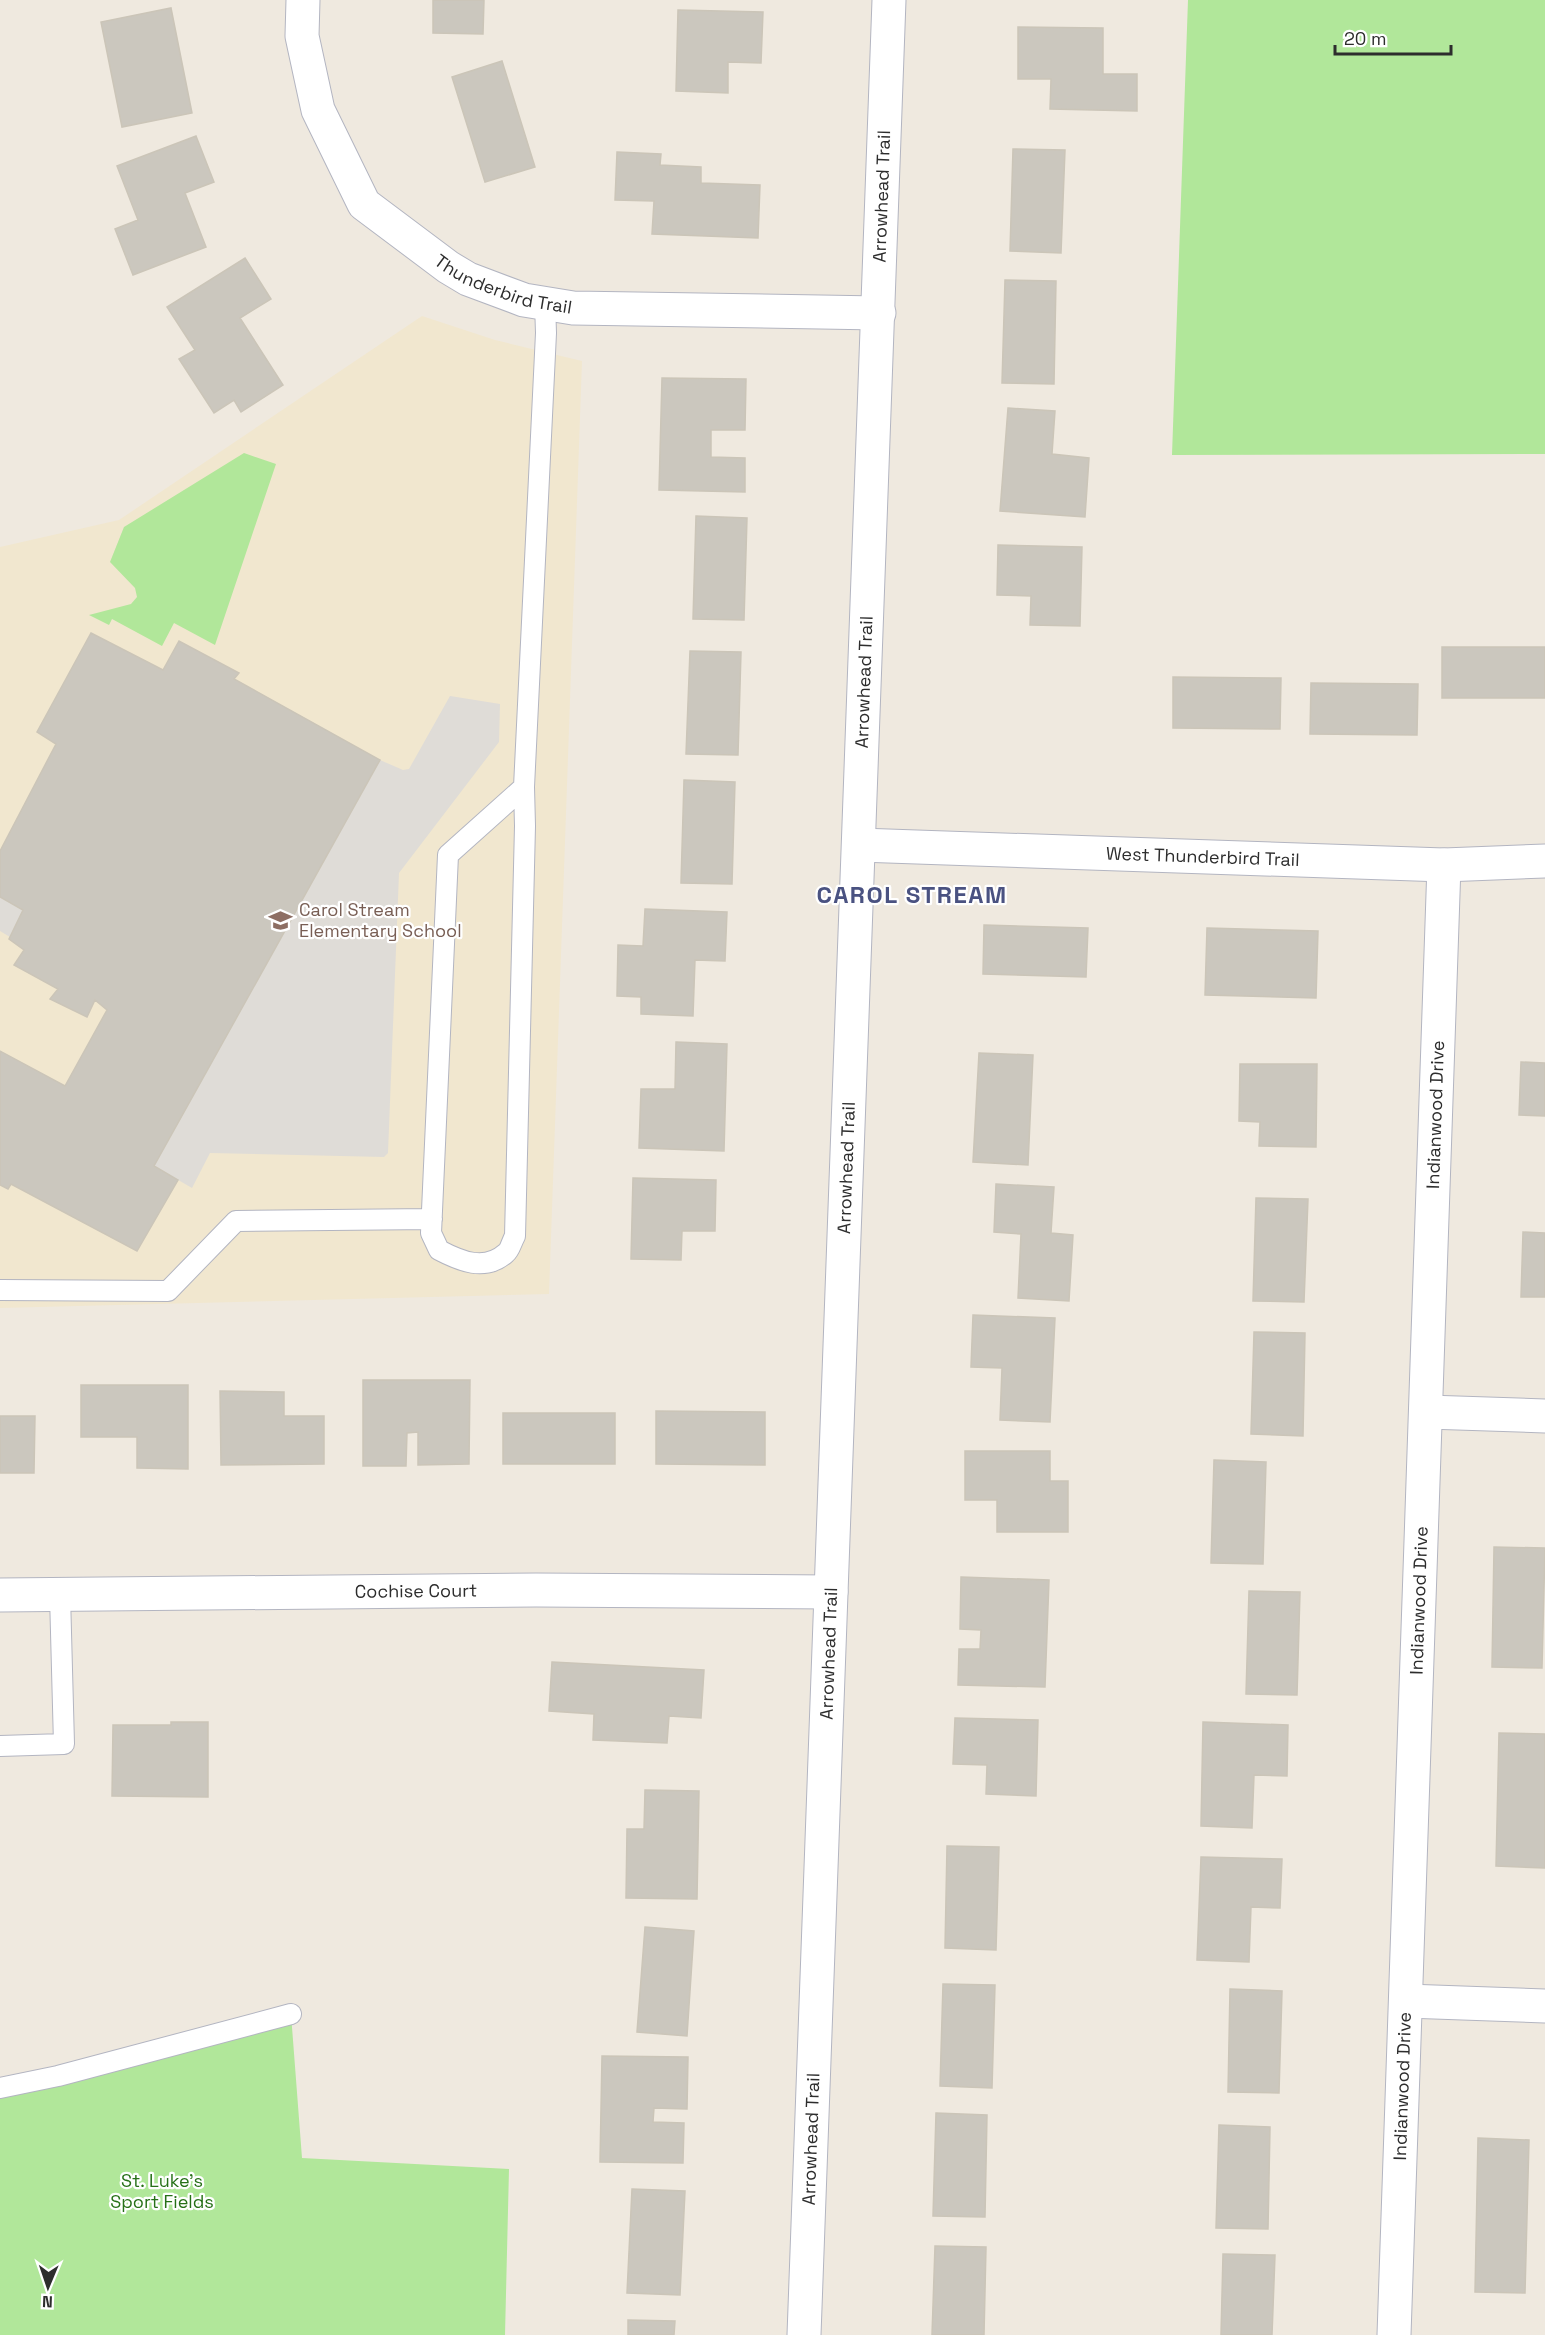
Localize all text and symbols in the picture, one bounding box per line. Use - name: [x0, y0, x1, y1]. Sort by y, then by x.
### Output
- scale bar: [1335, 18, 1450, 56]
- text: 20 m: [1344, 27, 1387, 50]
- street label: Arrowhead Trail: [867, 130, 895, 263]
- street label: Thunderbird Trail: [430, 249, 574, 319]
- street label: Arrowhead Trail: [850, 615, 878, 749]
- street label: West Thunderbird Trail: [1106, 841, 1300, 871]
- district label: CAROL STREAM: [816, 879, 1008, 910]
- place label: Carol Stream Elementary School: [299, 898, 462, 942]
- school or university icon: Carol Stream Elementary School: [268, 907, 294, 933]
- street label: Indianwood Drive: [1421, 1040, 1449, 1189]
- street label: Arrowhead Trail: [832, 1101, 860, 1234]
- street label: Indianwood Drive: [1404, 1526, 1433, 1675]
- street label: Cochise Court: [355, 1579, 477, 1603]
- street label: Arrowhead Trail: [814, 1587, 842, 1720]
- street label: Indianwood Drive: [1388, 2011, 1416, 2161]
- street label: Arrowhead Trail: [797, 2072, 825, 2206]
- park label: St. Luke's Sport Fields: [110, 2169, 214, 2213]
- north arrow: [18, 2257, 78, 2317]
- text: N: [42, 2291, 53, 2312]

